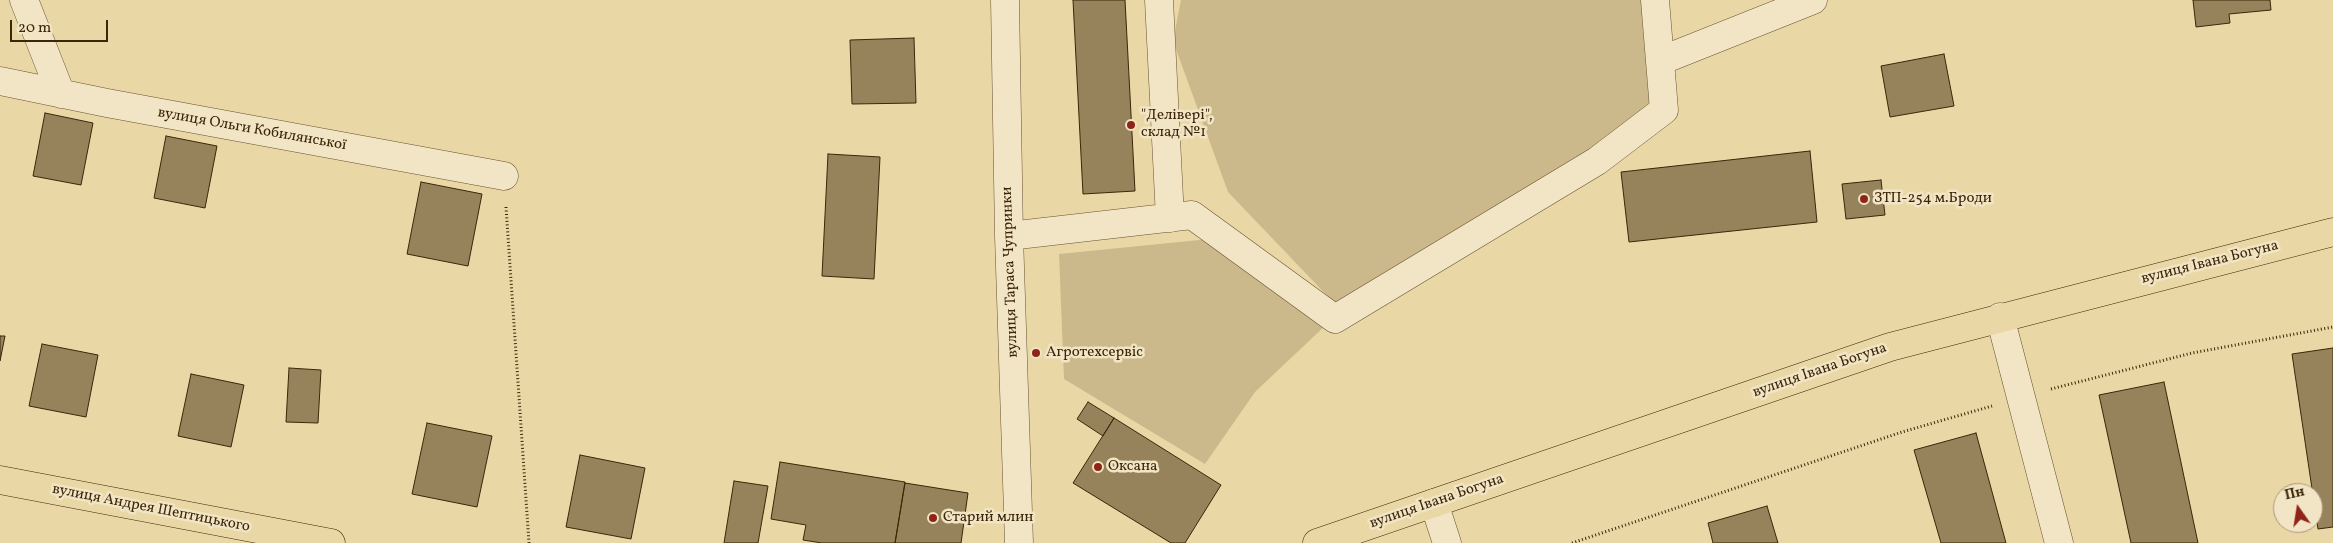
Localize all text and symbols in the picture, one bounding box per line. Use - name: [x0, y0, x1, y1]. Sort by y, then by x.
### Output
- scale bar: [12, 10, 110, 42]
- text: 20 m: [18, 18, 51, 39]
- street label: вулиця Ольги Кобилянської: [156, 105, 348, 155]
- place label: "Делівері", склад №1: [1141, 107, 1213, 142]
- marker: "Делівері", склад №1: [1125, 119, 1137, 131]
- street label: вулиця Тараса Чупринки: [999, 186, 1023, 358]
- place label: ЗТП-254 м.Броди: [1874, 190, 1992, 208]
- marker: ЗТП-254 м.Броди: [1858, 193, 1870, 205]
- street label: вулиця Івана Богуна: [2140, 237, 2280, 289]
- street label: вулиця Івана Богуна: [1751, 340, 1889, 402]
- place label: Агротехсервіс: [1046, 344, 1143, 362]
- marker: Агротехсервіс: [1030, 347, 1042, 359]
- place label: Оксана: [1108, 458, 1158, 476]
- marker: Оксана: [1092, 461, 1104, 473]
- street label: вулиця Івана Богуна: [1368, 471, 1506, 533]
- street label: вулиця Андрея Шептицького: [51, 481, 251, 537]
- text: Пн: [2283, 482, 2307, 505]
- north arrow: [2273, 483, 2323, 533]
- place label: Старий млин: [943, 509, 1033, 527]
- marker: Старий млин: [927, 512, 939, 524]

